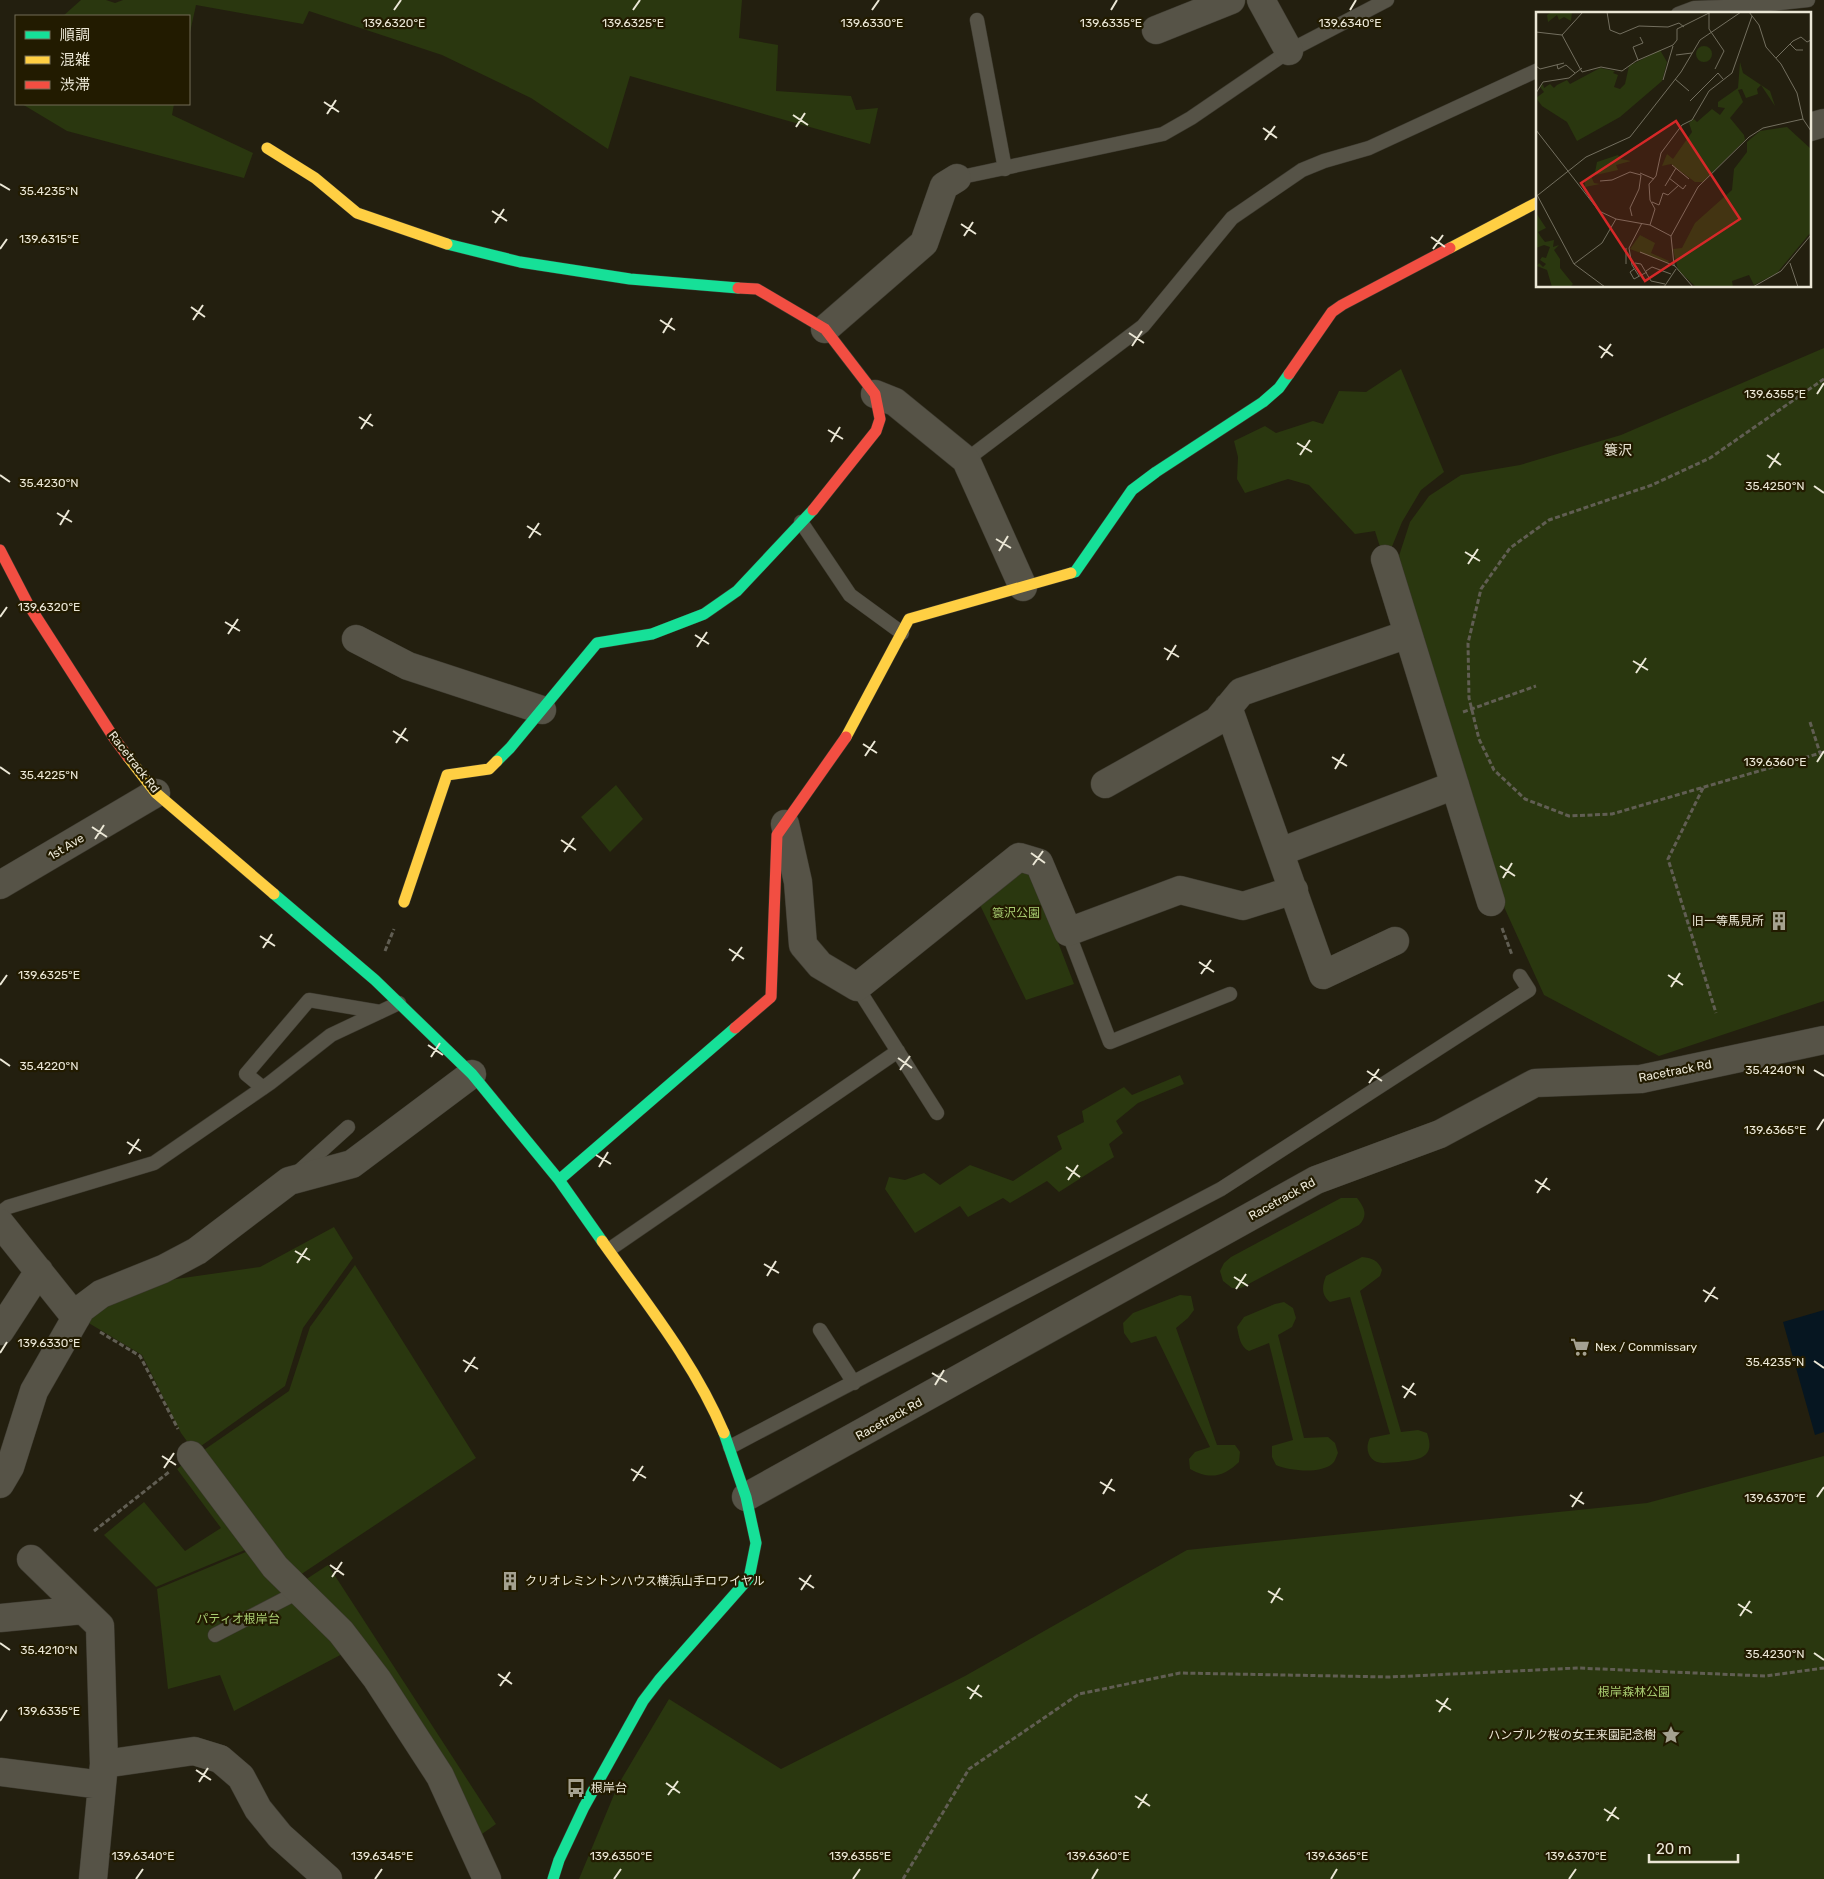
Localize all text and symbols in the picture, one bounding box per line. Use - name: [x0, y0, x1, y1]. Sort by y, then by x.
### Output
- inset map: [1536, 12, 1812, 288]
- legend: [15, 15, 190, 105]
- text: 139.6320°E: [363, 16, 425, 30]
- text: 139.6325°E: [602, 16, 664, 30]
- text: 139.6330°E: [841, 16, 903, 30]
- text: 139.6335°E: [1080, 16, 1142, 30]
- text: 139.6340°E: [1318, 16, 1382, 30]
- text: 順調: [60, 26, 90, 44]
- text: 混雑: [60, 51, 90, 69]
- text: 渋滞: [60, 76, 90, 94]
- text: 35.4235°N: [20, 184, 78, 198]
- text: 139.6315°E: [19, 232, 79, 246]
- text: 139.6355°E: [1744, 387, 1806, 401]
- district label: 簑沢: [1604, 442, 1632, 459]
- text: 35.4230°N: [19, 476, 79, 490]
- text: 35.4250°N: [1745, 479, 1805, 493]
- text: 139.6320°E: [18, 600, 80, 614]
- street label: Racetrack Rd: [106, 728, 162, 796]
- text: 139.6360°E: [1744, 755, 1806, 769]
- text: 35.4225°N: [20, 768, 78, 782]
- street label: 1st Ave: [46, 831, 87, 863]
- park label: 簑沢公園: [992, 906, 1040, 920]
- building icon: 旧一等馬見所: [1768, 910, 1790, 932]
- place label: 旧一等馬見所: [1692, 914, 1764, 928]
- text: 139.6325°E: [18, 968, 80, 982]
- street label: Racetrack Rd: [1637, 1057, 1713, 1085]
- text: 35.4220°N: [19, 1059, 79, 1073]
- text: 35.4240°N: [1745, 1063, 1805, 1077]
- text: 139.6365°E: [1744, 1123, 1806, 1137]
- street label: Racetrack Rd: [1246, 1175, 1318, 1223]
- text: 139.6330°E: [18, 1336, 80, 1350]
- supermarket icon: Nex / Commissary: [1569, 1336, 1591, 1358]
- place label: Nex / Commissary: [1595, 1340, 1698, 1354]
- text: 35.4235°N: [1746, 1355, 1804, 1369]
- street label: Racetrack Rd: [853, 1395, 925, 1443]
- text: 139.6370°E: [1744, 1491, 1806, 1505]
- building icon: クリオレミントンハウス横浜山手ロワイヤル: [499, 1570, 521, 1592]
- place label: クリオレミントンハウス横浜山手ロワイヤル: [525, 1574, 765, 1588]
- park label: パティオ根岸台: [196, 1612, 280, 1626]
- text: 35.4210°N: [20, 1643, 78, 1657]
- text: 35.4230°N: [1745, 1647, 1805, 1661]
- park label: 根岸森林公園: [1598, 1685, 1670, 1699]
- text: 139.6335°E: [18, 1704, 80, 1718]
- place icon: ハンブルク桜の女王来園記念樹: [1660, 1724, 1682, 1746]
- place label: ハンブルク桜の女王来園記念樹: [1488, 1728, 1656, 1742]
- bus stop icon: 根岸台: [565, 1777, 587, 1799]
- place label: 根岸台: [591, 1781, 627, 1795]
- scale bar: [1649, 1832, 1738, 1864]
- text: 20 m: [1656, 1840, 1691, 1858]
- text: 139.6340°E: [111, 1849, 175, 1863]
- text: 139.6345°E: [351, 1849, 413, 1863]
- text: 139.6350°E: [590, 1849, 652, 1863]
- text: 139.6355°E: [829, 1849, 891, 1863]
- text: 139.6360°E: [1067, 1849, 1129, 1863]
- text: 139.6365°E: [1306, 1849, 1368, 1863]
- text: 139.6370°E: [1545, 1849, 1607, 1863]

